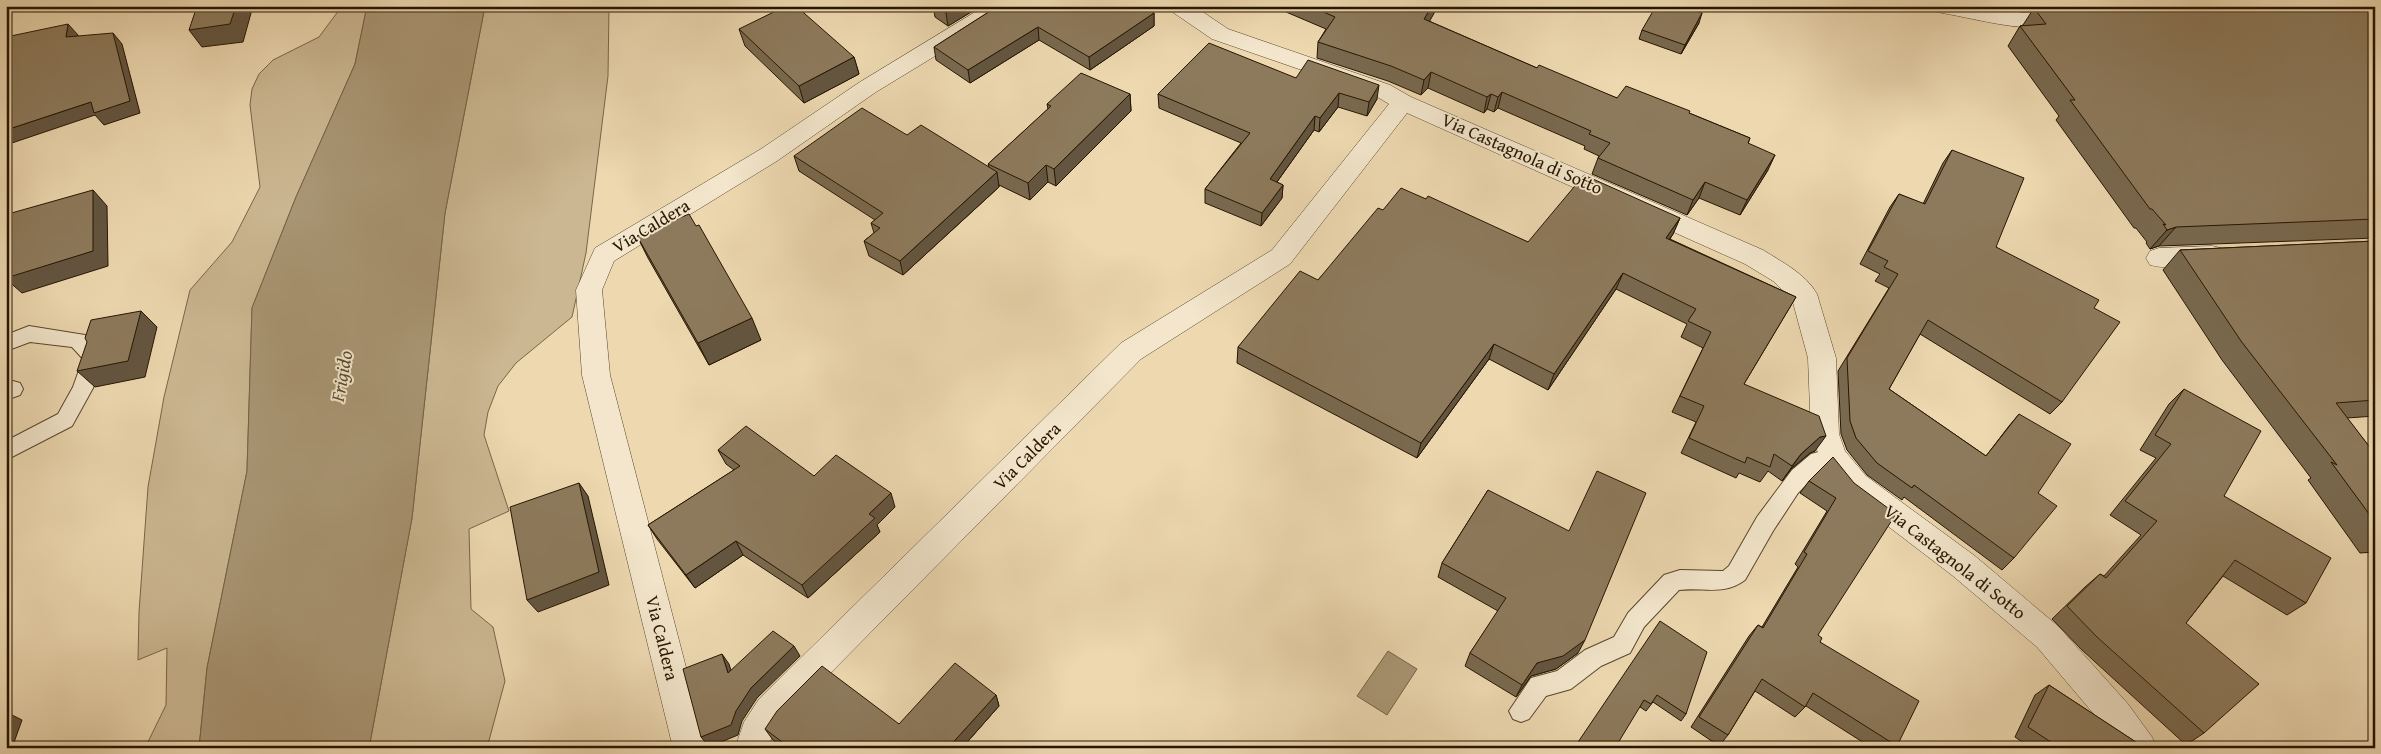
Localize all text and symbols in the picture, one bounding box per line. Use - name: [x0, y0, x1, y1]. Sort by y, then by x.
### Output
- street label: Via Castagnola di Sotto: [1437, 106, 1607, 201]
- street label: Via Caldera: [607, 191, 695, 259]
- water label: Frigido: [323, 348, 359, 405]
- street label: Via Caldera: [987, 415, 1067, 496]
- street label: Via Castagnola di Sotto: [1878, 497, 2032, 626]
- street label: Via Caldera: [639, 593, 686, 684]

